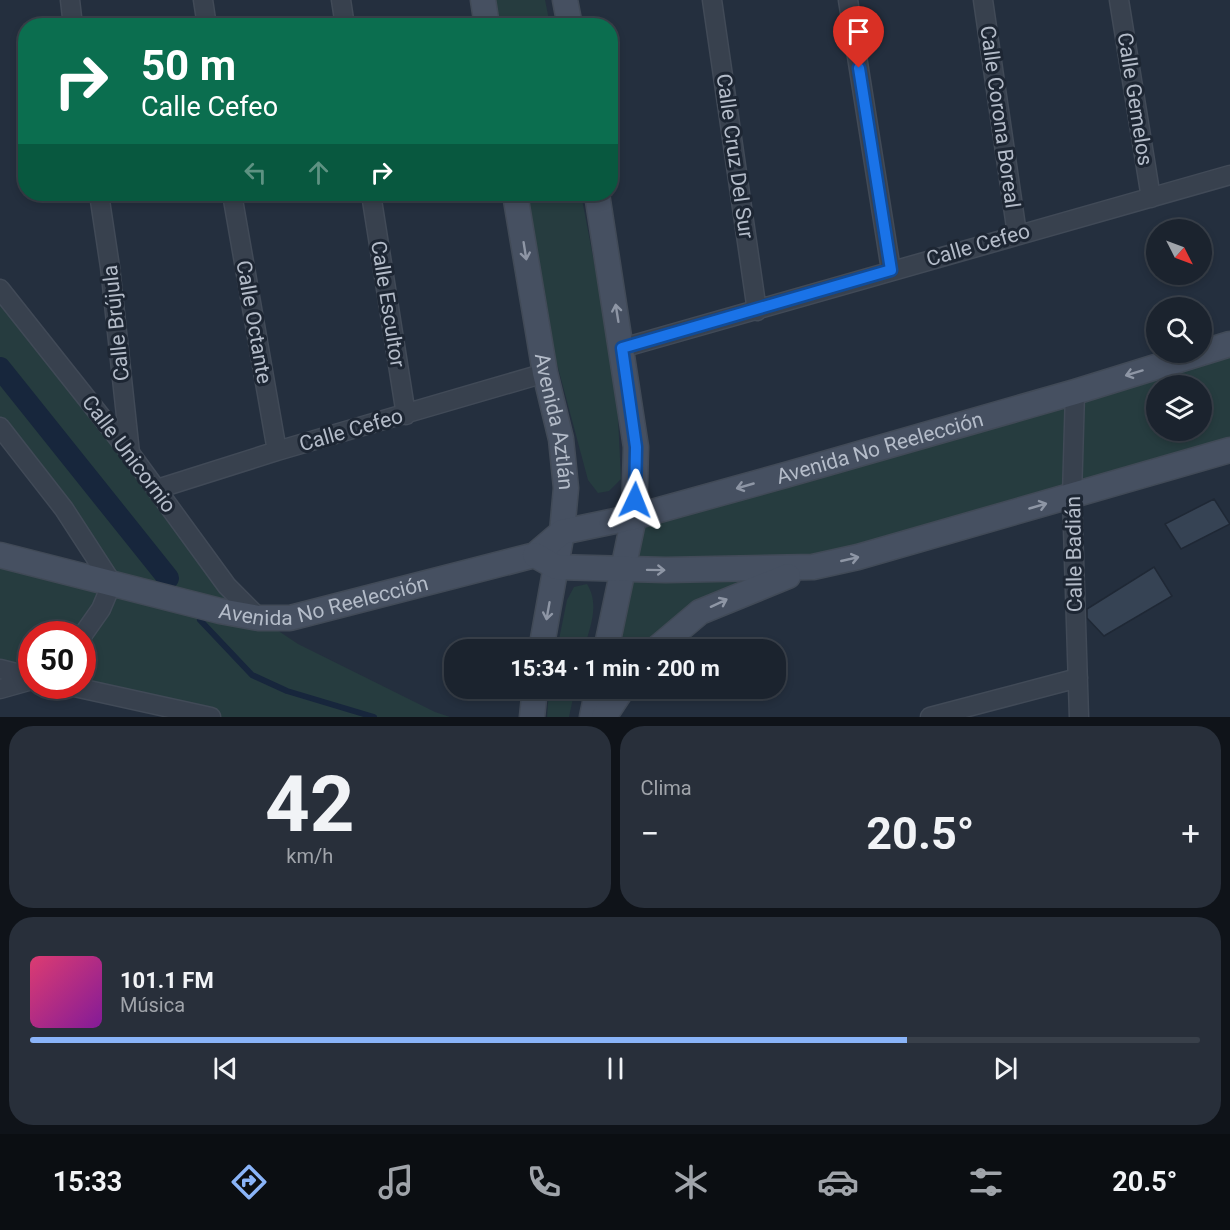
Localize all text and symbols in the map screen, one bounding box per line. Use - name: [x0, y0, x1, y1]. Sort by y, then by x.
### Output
- pin: [833, 6, 884, 68]
- icon: arrive: [842, 15, 875, 48]
- street label: Calle Corona Boreal: [975, 24, 1025, 210]
- street label: Calle Gemelos: [1113, 31, 1157, 167]
- text: 50 m: [141, 41, 236, 90]
- icon: right: [42, 42, 120, 120]
- street label: Calle Cruz Del Sur: [712, 72, 758, 240]
- text: Calle Cefeo: [141, 91, 278, 123]
- icon: left: [239, 156, 272, 189]
- icon: ahead: [302, 156, 335, 189]
- icon: right: [365, 156, 398, 189]
- street label: Calle Cefeo: [923, 219, 1033, 271]
- north arrow: [1146, 219, 1212, 285]
- map controls: [1146, 219, 1212, 441]
- street label: Calle Escultor: [366, 239, 410, 369]
- one-way arrow: [520, 241, 531, 261]
- street label: Calle Octante: [231, 258, 277, 386]
- street label: Calle Brújula: [98, 264, 134, 382]
- button: search: [1146, 297, 1212, 363]
- one-way arrow: [611, 304, 622, 324]
- street label: Avenida Aztlán: [530, 351, 578, 491]
- one-way arrow: [1125, 369, 1144, 380]
- button: layers: [1146, 375, 1212, 441]
- street label: Calle Unicornio: [77, 391, 181, 517]
- street label: Calle Cefeo: [296, 404, 406, 456]
- street label: Avenida No Reelección: [774, 407, 986, 489]
- position arrow: [603, 468, 667, 532]
- one-way arrow: [736, 481, 755, 492]
- street label: Calle Badián: [1061, 496, 1087, 612]
- one-way arrow: [1028, 500, 1047, 511]
- one-way arrow: [840, 552, 859, 564]
- one-way arrow: [646, 564, 666, 576]
- street label: Avenida No Reelección: [217, 571, 431, 631]
- one-way arrow: [710, 597, 728, 609]
- one-way arrow: [542, 600, 553, 620]
- speed limit sign: 50: [18, 621, 96, 699]
- text: 15:34 · 1 min · 200 m: [510, 656, 720, 681]
- text: 42: [265, 759, 355, 850]
- text: Clima: [641, 776, 692, 800]
- text: 20.5°: [866, 807, 974, 860]
- text: −: [641, 814, 659, 853]
- text: +: [1181, 814, 1200, 853]
- text: km/h: [286, 844, 333, 868]
- text: 101.1 FM: [120, 968, 214, 993]
- text: Música: [120, 993, 185, 1017]
- icon: previous: [209, 1052, 242, 1085]
- icon: pause: [599, 1052, 632, 1085]
- icon: next: [989, 1052, 1022, 1085]
- icon: directions: [228, 1161, 270, 1203]
- icon: music: [375, 1161, 417, 1203]
- icon: phone: [523, 1161, 565, 1203]
- icon: climate: [670, 1161, 712, 1203]
- icon: car: [817, 1161, 859, 1203]
- icon: filters: [965, 1161, 1007, 1203]
- text: 15:33: [53, 1166, 122, 1198]
- text: 20.5°: [1112, 1166, 1177, 1198]

